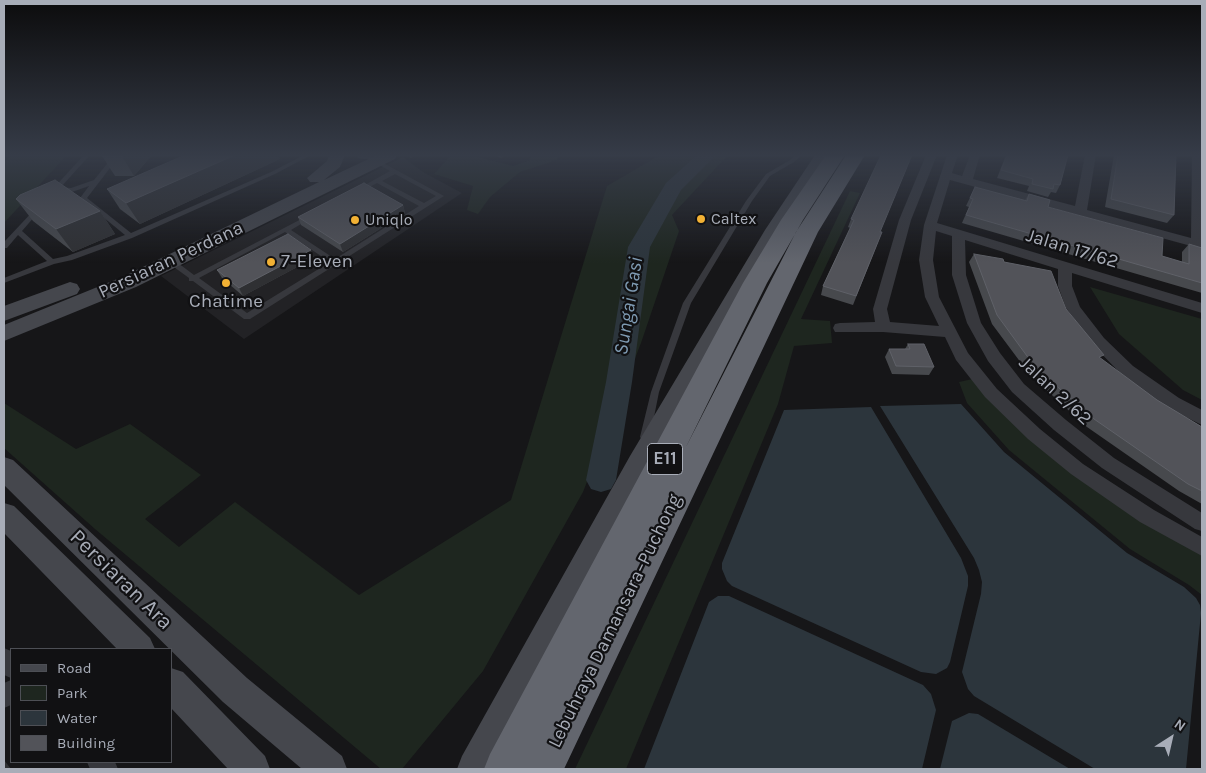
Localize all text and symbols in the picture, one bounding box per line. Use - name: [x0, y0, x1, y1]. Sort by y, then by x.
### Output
- place label: Caltex: [711, 209, 757, 229]
- place label: Uniqlo: [365, 210, 412, 230]
- marker: Caltex: [695, 213, 707, 225]
- marker: Uniqlo: [349, 214, 361, 226]
- street label: Persiaran Perdana: [95, 216, 247, 304]
- street label: Jalan 17/62: [1023, 224, 1121, 274]
- place label: 7-Eleven: [281, 251, 353, 273]
- water label: Sungai Gasi: [609, 255, 649, 357]
- marker: 7-Eleven: [265, 256, 277, 268]
- marker: Chatime: [220, 277, 232, 289]
- place label: Chatime: [189, 291, 263, 313]
- street label: Jalan 2/62: [1014, 352, 1096, 430]
- road number: E11: [648, 444, 682, 474]
- street label: Lebuhraya Damansara–Puchong: [544, 490, 686, 752]
- street label: Persiaran Ara: [64, 524, 178, 636]
- legend: [10, 648, 172, 763]
- text: Road: [57, 659, 92, 677]
- text: Park: [57, 684, 87, 702]
- text: Water: [57, 709, 97, 727]
- north arrow: [1146, 713, 1196, 763]
- text: N: [1171, 715, 1189, 735]
- text: Building: [57, 734, 115, 752]

